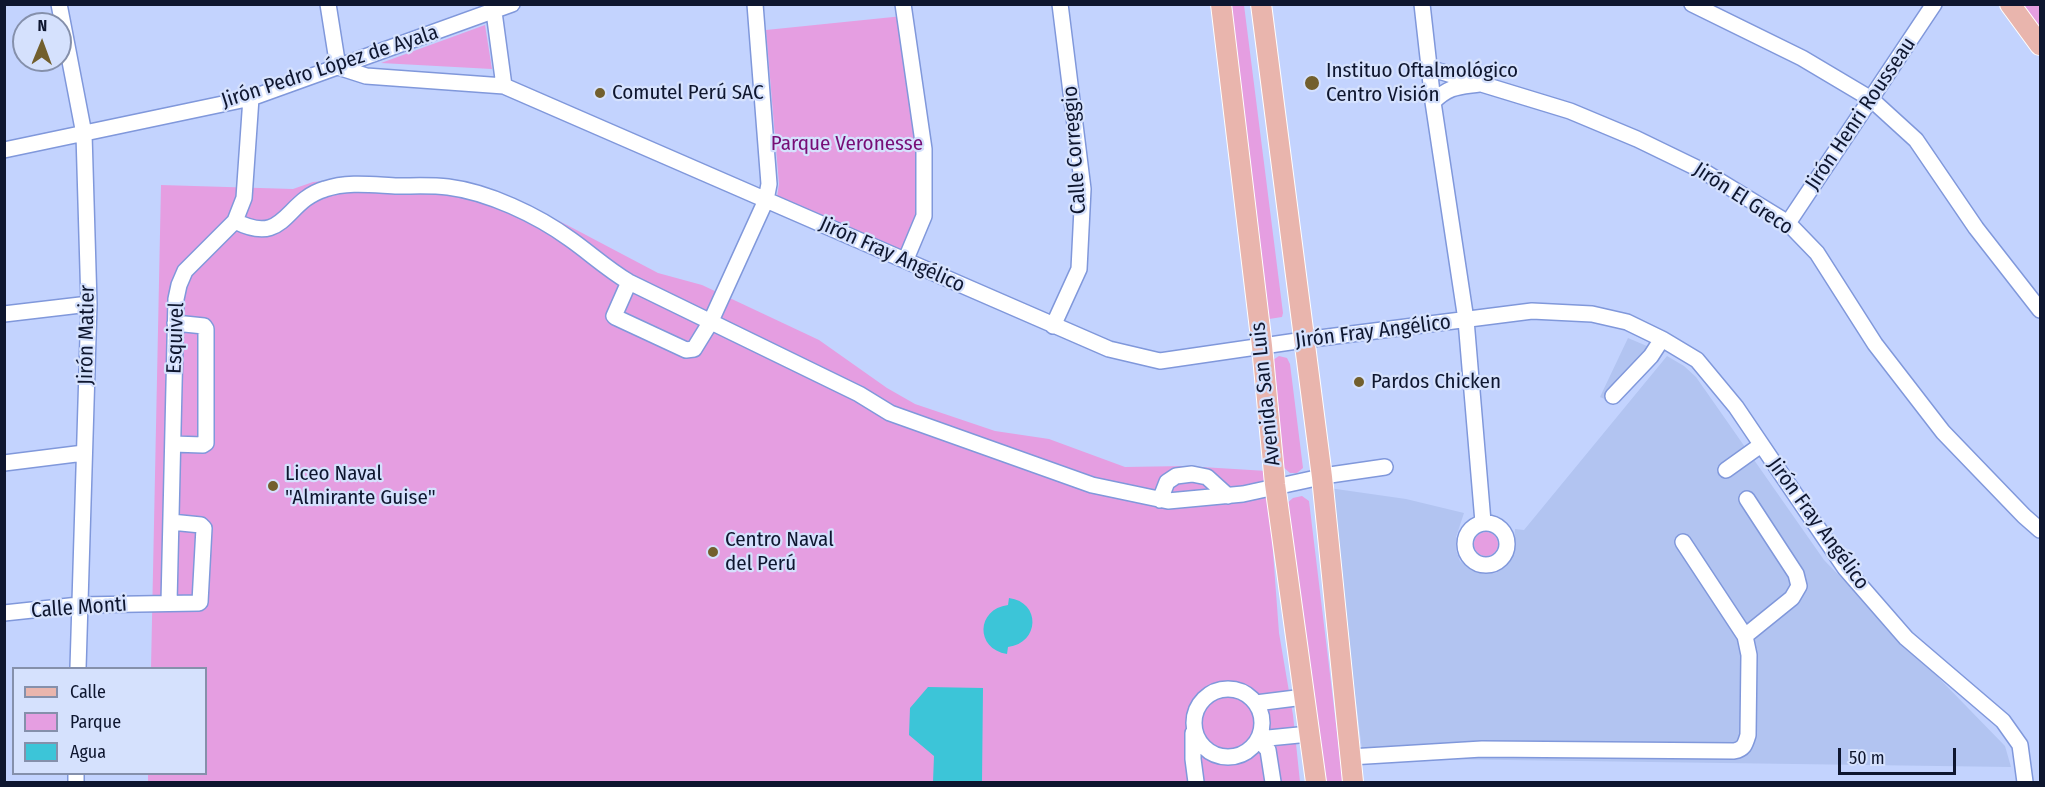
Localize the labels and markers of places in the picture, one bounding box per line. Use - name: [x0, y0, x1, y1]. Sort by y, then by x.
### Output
- place label: Instituo Oftalmológico Centro Visión: [1326, 58, 1518, 108]
- marker: Instituo Oftalmológico Centro Visión: [1303, 74, 1321, 92]
- place label: Comutel Perú SAC: [612, 80, 764, 106]
- marker: Comutel Perú SAC: [593, 86, 607, 100]
- place label: Pardos Chicken: [1371, 369, 1501, 395]
- marker: Pardos Chicken: [1352, 375, 1366, 389]
- place label: Liceo Naval "Almirante Guise": [285, 461, 436, 511]
- marker: Liceo Naval "Almirante Guise": [266, 479, 280, 493]
- place label: Centro Naval del Perú: [725, 527, 834, 577]
- marker: Centro Naval del Perú: [706, 545, 720, 559]

